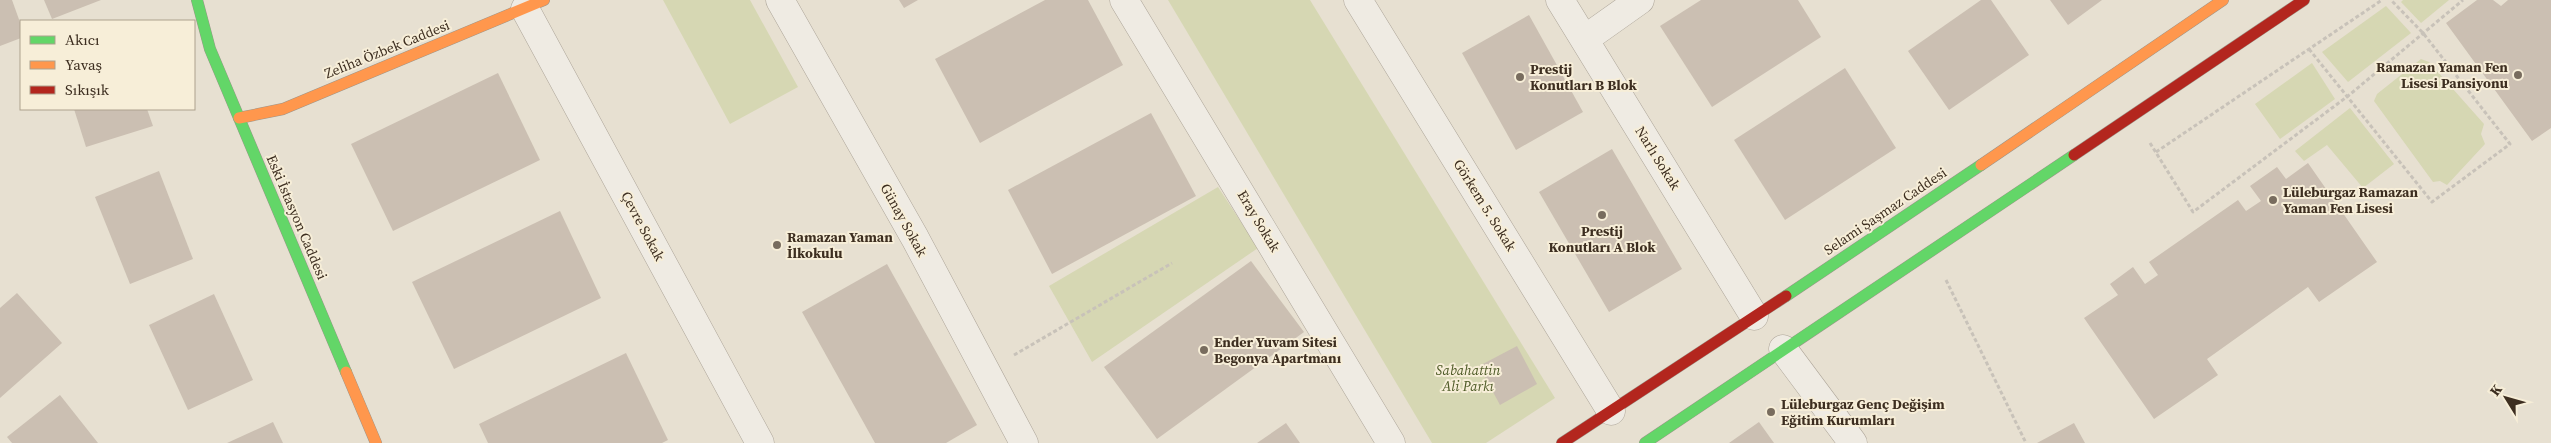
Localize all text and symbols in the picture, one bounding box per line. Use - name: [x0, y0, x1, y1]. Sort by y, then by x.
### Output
- street label: Zeliha Özbek Caddesi: [321, 15, 453, 83]
- legend: [20, 20, 195, 110]
- text: Akıcı: [65, 29, 99, 50]
- text: Yavaş: [65, 54, 102, 75]
- place label: Ramazan Yaman Fen Lisesi Pansiyonu: [2376, 57, 2508, 93]
- place label: Prestij Konutları B Blok: [1530, 59, 1638, 95]
- marker: Ramazan Yaman Fen Lisesi Pansiyonu: [2512, 69, 2524, 81]
- marker: Prestij Konutları B Blok: [1514, 71, 1526, 83]
- text: Sıkışık: [65, 79, 110, 100]
- street label: Narlı Sokak: [1631, 122, 1686, 194]
- street label: Eski İstasyon Caddesi: [262, 152, 332, 282]
- street label: Görkem 5. Sokak: [1449, 155, 1521, 255]
- street label: Selami Şaşmaz Caddesi: [1820, 162, 1950, 260]
- street label: Günay Sokak: [876, 180, 932, 260]
- place label: Lüleburgaz Ramazan Yaman Fen Lisesi: [2283, 182, 2418, 218]
- street label: Eray Sokak: [1233, 186, 1285, 256]
- street label: Çevre Sokak: [616, 188, 670, 265]
- marker: Lüleburgaz Ramazan Yaman Fen Lisesi: [2267, 194, 2279, 206]
- marker: Prestij Konutları A Blok: [1596, 209, 1608, 221]
- place label: Prestij Konutları A Blok: [1548, 221, 1656, 257]
- place label: Ramazan Yaman İlkokulu: [787, 227, 893, 263]
- marker: Ramazan Yaman İlkokulu: [771, 239, 783, 251]
- place label: Ender Yuvam Sitesi Begonya Apartmanı: [1214, 332, 1342, 368]
- marker: Ender Yuvam Sitesi Begonya Apartmanı: [1198, 344, 1210, 356]
- park label: Sabahattin Ali Parkı: [1436, 360, 1500, 396]
- north arrow: [2481, 373, 2531, 423]
- text: K: [2485, 380, 2507, 400]
- place label: Lüleburgaz Genç Değişim Eğitim Kurumları: [1781, 394, 1945, 430]
- marker: Lüleburgaz Genç Değişim Eğitim Kurumları: [1765, 406, 1777, 418]

